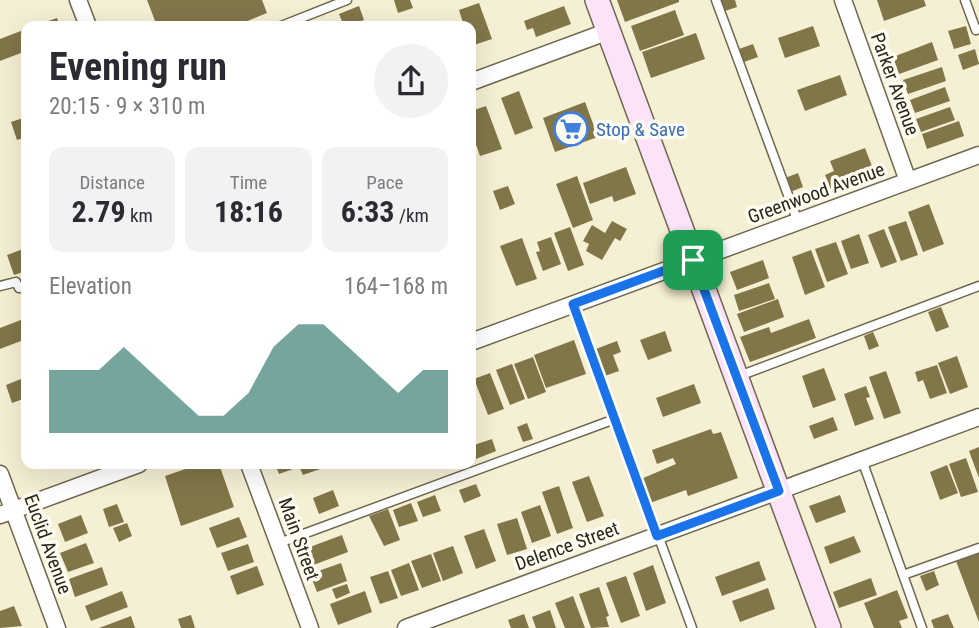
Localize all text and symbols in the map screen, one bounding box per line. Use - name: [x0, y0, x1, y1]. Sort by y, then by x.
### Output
- street label: Parker Avenue: [866, 30, 924, 139]
- button: share: [374, 44, 448, 118]
- text: Evening run: [49, 45, 227, 89]
- text: 20:15 · 9 × 310 m: [49, 93, 205, 120]
- supermarket icon: Stop & Save: [552, 110, 590, 148]
- place label: Stop & Save: [596, 118, 685, 141]
- street label: Greenwood Avenue: [745, 158, 888, 228]
- text: Distance: [79, 171, 145, 194]
- text: Time: [230, 171, 267, 194]
- text: Pace: [366, 171, 403, 194]
- text: 2.79: [71, 194, 126, 229]
- text: 18:16: [214, 194, 283, 229]
- text: 6:33: [341, 194, 395, 229]
- text: km: [126, 204, 153, 227]
- text: /km: [395, 204, 429, 227]
- pin: [663, 230, 723, 290]
- icon: arrive: [674, 241, 712, 279]
- text: Elevation: [49, 273, 132, 300]
- text: 164–168 m: [344, 273, 448, 300]
- street label: Euclid Avenue: [19, 491, 77, 597]
- street label: Main Street: [274, 495, 324, 583]
- street label: Delence Street: [512, 517, 622, 575]

